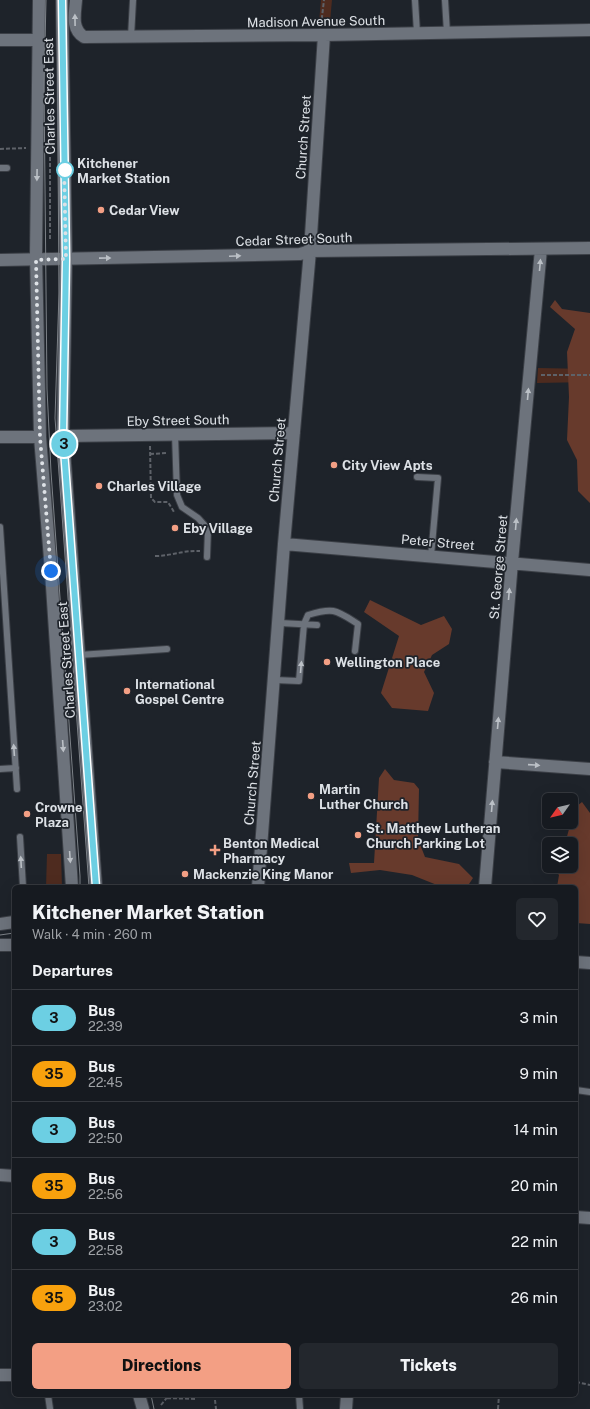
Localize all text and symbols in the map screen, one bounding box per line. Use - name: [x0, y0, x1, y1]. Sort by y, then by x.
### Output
- street label: Madison Avenue South: [247, 13, 385, 30]
- one-way arrow: [72, 14, 79, 26]
- street label: Charles Street East: [41, 37, 58, 155]
- street label: Church Street: [293, 94, 314, 180]
- place label: Kitchener Market Station: [77, 156, 170, 186]
- marker: Kitchener Market Station: [56, 161, 74, 179]
- one-way arrow: [34, 169, 40, 182]
- place label: Cedar View: [109, 203, 180, 218]
- marker: Cedar View: [96, 205, 106, 215]
- street label: Cedar Street South: [235, 230, 353, 249]
- one-way arrow: [229, 252, 241, 259]
- one-way arrow: [99, 255, 112, 261]
- one-way arrow: [537, 259, 543, 271]
- one-way arrow: [525, 388, 531, 400]
- street label: Eby Street South: [126, 412, 230, 429]
- street label: Church Street: [266, 417, 289, 503]
- line badge: 3: [51, 431, 77, 457]
- text: 3: [59, 436, 69, 452]
- place label: City View Apts: [342, 458, 433, 473]
- marker: City View Apts: [329, 460, 339, 470]
- place label: Charles Village: [107, 479, 201, 494]
- marker: Charles Village: [94, 481, 104, 491]
- street label: St. George Street: [486, 514, 511, 620]
- one-way arrow: [512, 518, 519, 530]
- place label: Eby Village: [183, 521, 253, 536]
- marker: Eby Village: [170, 523, 180, 533]
- street label: Peter Street: [401, 532, 475, 553]
- your location: [41, 561, 61, 581]
- one-way arrow: [506, 588, 513, 600]
- street label: Charles Street East: [55, 601, 78, 719]
- place label: Wellington Place: [335, 655, 440, 670]
- marker: Wellington Place: [322, 657, 332, 667]
- one-way arrow: [297, 661, 304, 673]
- place label: International Gospel Centre: [135, 677, 224, 707]
- marker: International Gospel Centre: [122, 686, 132, 696]
- one-way arrow: [495, 717, 502, 729]
- one-way arrow: [59, 740, 66, 752]
- street label: Church Street: [241, 740, 264, 826]
- one-way arrow: [11, 744, 18, 756]
- one-way arrow: [528, 762, 540, 768]
- place label: Martin Luther Church: [319, 782, 408, 812]
- marker: Martin Luther Church: [306, 791, 316, 801]
- north arrow: [542, 793, 578, 829]
- map controls: [542, 793, 578, 873]
- place label: Crowne Plaza: [35, 800, 82, 830]
- one-way arrow: [488, 800, 495, 812]
- marker: Crowne Plaza: [22, 809, 32, 819]
- place label: St. Matthew Lutheran Church Parking Lot: [366, 821, 500, 851]
- marker: St. Matthew Lutheran Church Parking Lot: [353, 830, 363, 840]
- place label: Benton Medical Pharmacy: [223, 836, 320, 866]
- button: layers: [542, 837, 578, 873]
- marker: Benton Medical Pharmacy: [210, 845, 220, 855]
- one-way arrow: [66, 851, 73, 863]
- one-way arrow: [18, 856, 25, 868]
- place label: Mackenzie King Manor: [193, 867, 334, 882]
- marker: Mackenzie King Manor: [180, 869, 190, 879]
- button: heart: [516, 898, 558, 940]
- text: Kitchener Market Station: [32, 901, 264, 923]
- text: Walk · 4 min · 260 m: [32, 927, 152, 942]
- text: Departures: [32, 962, 113, 979]
- text: Bus: [88, 1002, 115, 1019]
- text: 3 min: [519, 1009, 558, 1026]
- text: 3: [49, 1010, 59, 1026]
- text: 22:39: [88, 1019, 123, 1034]
- text: Bus: [88, 1058, 115, 1075]
- text: 9 min: [520, 1065, 558, 1082]
- text: 35: [45, 1066, 63, 1082]
- text: 22:45: [88, 1075, 123, 1090]
- text: Bus: [88, 1114, 115, 1131]
- text: 14 min: [513, 1121, 558, 1138]
- text: 3: [49, 1122, 59, 1138]
- text: 22:50: [88, 1131, 123, 1146]
- text: Bus: [88, 1170, 115, 1187]
- text: 20 min: [511, 1177, 558, 1194]
- text: 35: [45, 1178, 63, 1194]
- text: 22:56: [88, 1187, 123, 1202]
- text: Bus: [88, 1226, 115, 1243]
- text: 22 min: [511, 1233, 558, 1250]
- text: 3: [49, 1234, 59, 1250]
- text: 22:58: [88, 1243, 123, 1258]
- text: Bus: [88, 1282, 115, 1299]
- text: 26 min: [511, 1289, 558, 1306]
- text: 35: [45, 1290, 63, 1306]
- text: 23:02: [88, 1299, 123, 1314]
- button: Directions: [32, 1343, 291, 1389]
- button: Tickets: [299, 1343, 558, 1389]

